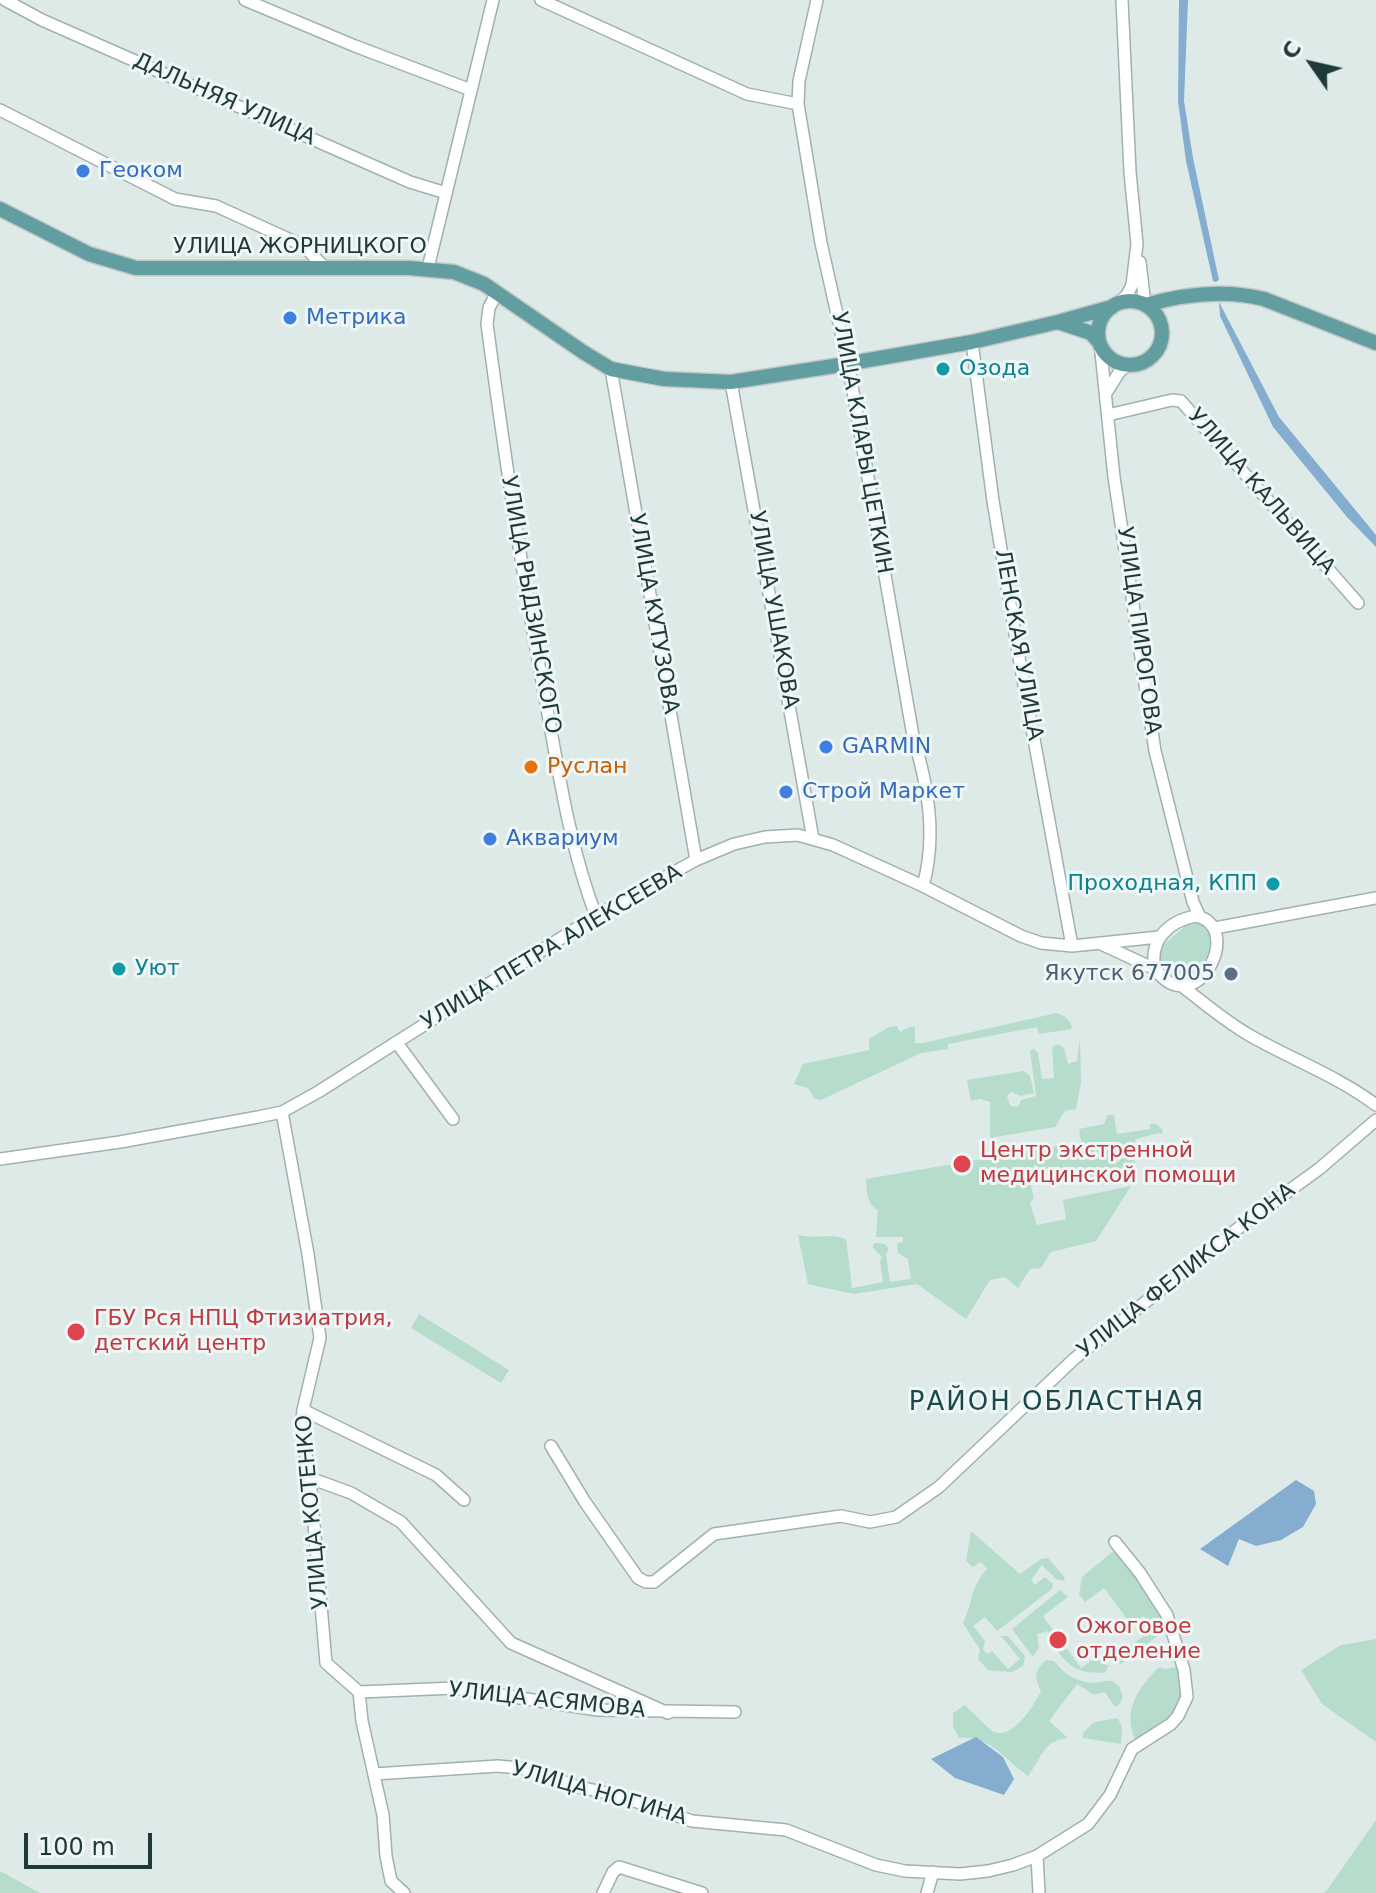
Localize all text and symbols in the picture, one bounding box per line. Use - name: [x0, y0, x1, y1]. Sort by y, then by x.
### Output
- north arrow: [1272, 24, 1352, 104]
- text: С: [1277, 37, 1307, 64]
- street label: ДАЛЬНЯЯ УЛИЦА: [129, 48, 319, 152]
- place label: Геоком: [99, 158, 183, 184]
- marker: Геоком: [74, 162, 92, 180]
- street label: УЛИЦА ЖОРНИЦКОГО: [173, 234, 427, 260]
- place label: Метрика: [306, 305, 406, 331]
- marker: Метрика: [281, 309, 299, 327]
- street label: УЛИЦА КЛАРЫ ЦЕТКИН: [825, 310, 897, 576]
- place label: Озода: [959, 356, 1030, 382]
- marker: Озода: [934, 360, 952, 378]
- street label: УЛИЦА КАЛЬВИЦА: [1182, 404, 1340, 580]
- street label: УЛИЦА РЫДЗИНСКОГО: [494, 474, 566, 736]
- street label: УЛИЦА УШАКОВА: [743, 509, 803, 711]
- street label: УЛИЦА КУТУЗОВА: [622, 512, 684, 716]
- street label: УЛИЦА ПИРОГОВА: [1110, 525, 1166, 737]
- street label: ЛЕНСКАЯ УЛИЦА: [988, 547, 1048, 743]
- place label: GARMIN: [842, 734, 931, 760]
- marker: GARMIN: [817, 738, 835, 756]
- place label: Руслан: [547, 754, 627, 780]
- marker: Руслан: [522, 758, 540, 776]
- place label: Строй Маркет: [802, 779, 965, 805]
- marker: Строй Маркет: [777, 783, 795, 801]
- place label: Аквариум: [506, 826, 619, 852]
- marker: Аквариум: [481, 830, 499, 848]
- street label: УЛИЦА ПЕТРА АЛЕКСЕЕВА: [417, 860, 687, 1036]
- place label: Проходная, КПП: [1068, 871, 1257, 897]
- marker: Проходная, КПП: [1264, 875, 1282, 893]
- place label: Уют: [135, 956, 180, 982]
- marker: Уют: [110, 960, 128, 978]
- place label: Якутск 677005: [1044, 961, 1215, 987]
- marker: Якутск 677005: [1222, 965, 1240, 983]
- place label: Центр экстренной медицинской помощи: [980, 1138, 1236, 1190]
- marker: Центр экстренной медицинской помощи: [951, 1153, 973, 1175]
- street label: УЛИЦА ФЕЛИКСА КОНА: [1073, 1178, 1301, 1364]
- place label: ГБУ Рся НПЦ Фтизиатрия, детский центр: [94, 1306, 392, 1358]
- marker: ГБУ Рся НПЦ Фтизиатрия, детский центр: [65, 1321, 87, 1343]
- district label: РАЙОН ОБЛАСТНАЯ: [909, 1387, 1205, 1419]
- street label: УЛИЦА КОТЕНКО: [291, 1414, 335, 1610]
- place label: Ожоговое отделение: [1076, 1614, 1201, 1666]
- marker: Ожоговое отделение: [1047, 1629, 1069, 1651]
- street label: УЛИЦА АСЯМОВА: [447, 1678, 647, 1724]
- street label: УЛИЦА НОГИНА: [508, 1756, 690, 1832]
- scale bar: [28, 1817, 156, 1867]
- text: 100 m: [38, 1833, 115, 1861]

